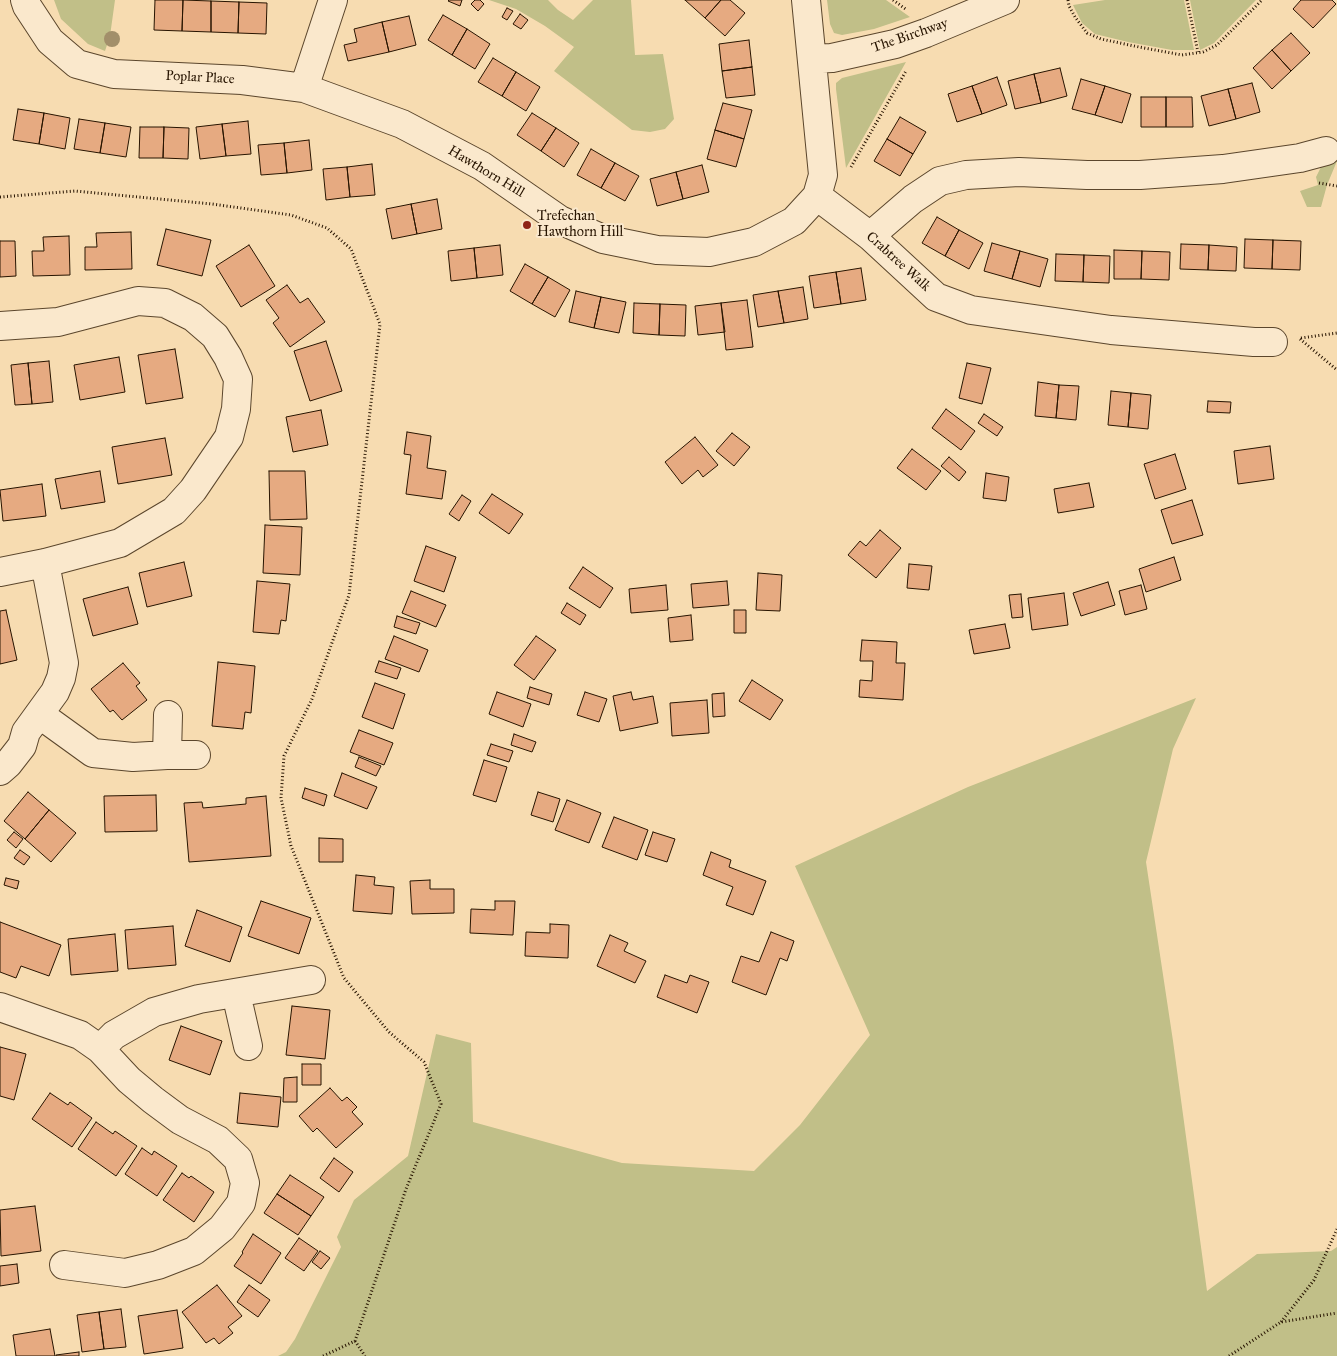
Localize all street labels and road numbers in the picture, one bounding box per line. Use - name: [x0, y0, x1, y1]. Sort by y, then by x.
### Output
- street label: The Birchway: [870, 15, 950, 57]
- street label: Poplar Place: [165, 68, 235, 88]
- street label: Hawthorn Hill: [445, 143, 527, 201]
- street label: Crabtree Walk: [862, 229, 934, 295]

